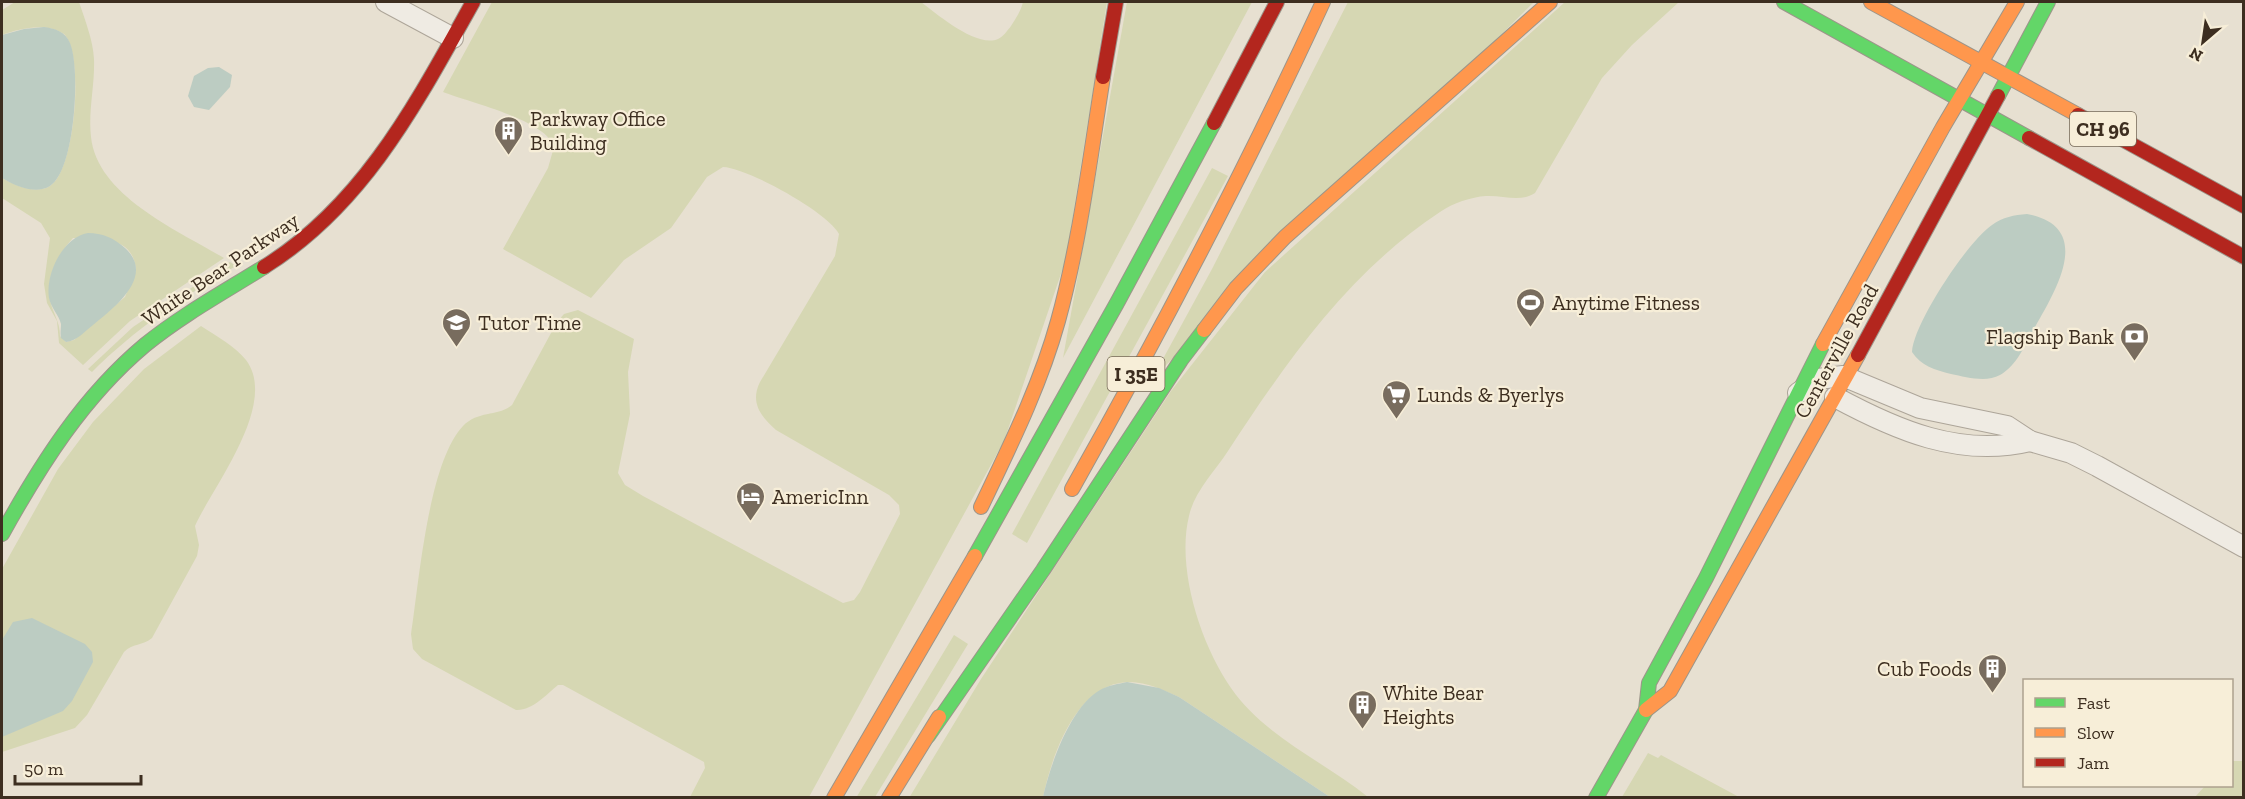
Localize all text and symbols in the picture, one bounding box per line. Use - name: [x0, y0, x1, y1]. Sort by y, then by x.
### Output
- north arrow: [2173, 12, 2233, 72]
- text: N: [2186, 43, 2206, 66]
- place label: Parkway Office Building: [530, 106, 666, 155]
- road number: CH 96: [2070, 112, 2136, 146]
- building icon: Parkway Office Building: [493, 114, 525, 156]
- street label: White Bear Parkway: [137, 207, 303, 331]
- street label: Centerville Road: [1789, 279, 1883, 422]
- sports icon: Anytime Fitness: [1515, 286, 1547, 328]
- place label: Anytime Fitness: [1552, 290, 1700, 315]
- school or university icon: Tutor Time: [441, 306, 473, 348]
- place label: Tutor Time: [478, 310, 581, 335]
- bank icon: Flagship Bank: [2119, 320, 2151, 362]
- place label: Flagship Bank: [1986, 324, 2114, 349]
- road number: I 35E: [1108, 357, 1164, 391]
- supermarket icon: Lunds & Byerlys: [1380, 378, 1412, 420]
- place label: Lunds & Byerlys: [1417, 382, 1564, 407]
- hotel icon: AmericInn: [735, 480, 767, 522]
- place label: AmericInn: [772, 484, 869, 509]
- building icon: Cub Foods: [1977, 652, 2009, 694]
- place label: Cub Foods: [1877, 656, 1972, 681]
- legend: [2023, 679, 2233, 787]
- place label: White Bear Heights: [1383, 680, 1484, 729]
- building icon: White Bear Heights: [1346, 688, 1378, 730]
- text: Fast: [2077, 692, 2110, 714]
- text: Slow: [2077, 722, 2114, 744]
- scale bar: [15, 748, 141, 786]
- text: Jam: [2077, 752, 2109, 774]
- text: 50 m: [24, 758, 64, 780]

